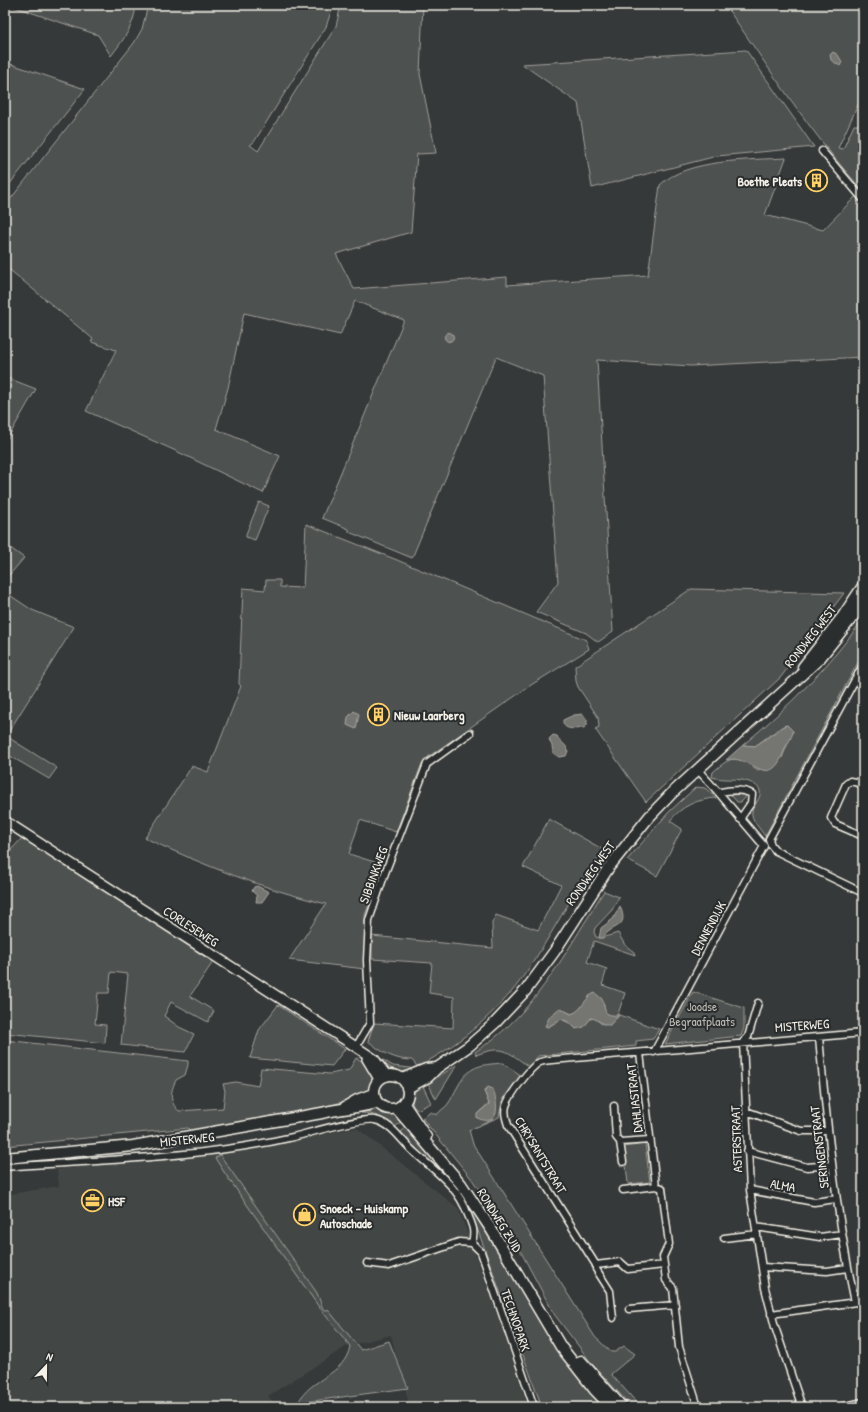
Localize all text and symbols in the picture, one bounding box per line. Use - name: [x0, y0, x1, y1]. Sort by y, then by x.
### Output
- building icon: Boethe Pleats: [804, 168, 830, 194]
- place label: Boethe Pleats: [737, 172, 802, 190]
- street label: RONDWEG WEST: [780, 600, 841, 671]
- building icon: Nieuw Laarberg: [366, 702, 392, 728]
- place label: Nieuw Laarberg: [394, 706, 465, 725]
- street label: RONDWEG WEST: [561, 836, 619, 909]
- street label: SIBBINKWEG: [354, 844, 392, 906]
- street label: DENNENDIJK: [686, 897, 730, 958]
- street label: CORLESEWEG: [160, 901, 223, 951]
- park label: Joodse Begraafplaats: [669, 997, 735, 1030]
- street label: MISTERWEG: [774, 1014, 831, 1036]
- street label: DAHLIASTRAAT: [621, 1062, 647, 1134]
- street label: ASTERSTRAAT: [726, 1104, 746, 1173]
- street label: SERINGENSTRAAT: [805, 1104, 833, 1189]
- street label: CHRYSANTSTRAAT: [511, 1113, 572, 1198]
- street label: MISTERWEG: [159, 1127, 216, 1151]
- street label: ALMA: [769, 1174, 798, 1196]
- street label: RONDWEG ZUID: [473, 1185, 527, 1256]
- office icon: HSF: [79, 1188, 105, 1214]
- place label: HSF: [108, 1192, 126, 1210]
- place label: Snoeck - Huiskamp Autoschade: [320, 1199, 408, 1232]
- shop icon: Snoeck - Huiskamp Autoschade: [292, 1202, 318, 1228]
- street label: TECHNOPARK: [497, 1287, 535, 1354]
- north arrow: [26, 1346, 66, 1386]
- text: N: [44, 1349, 55, 1364]

